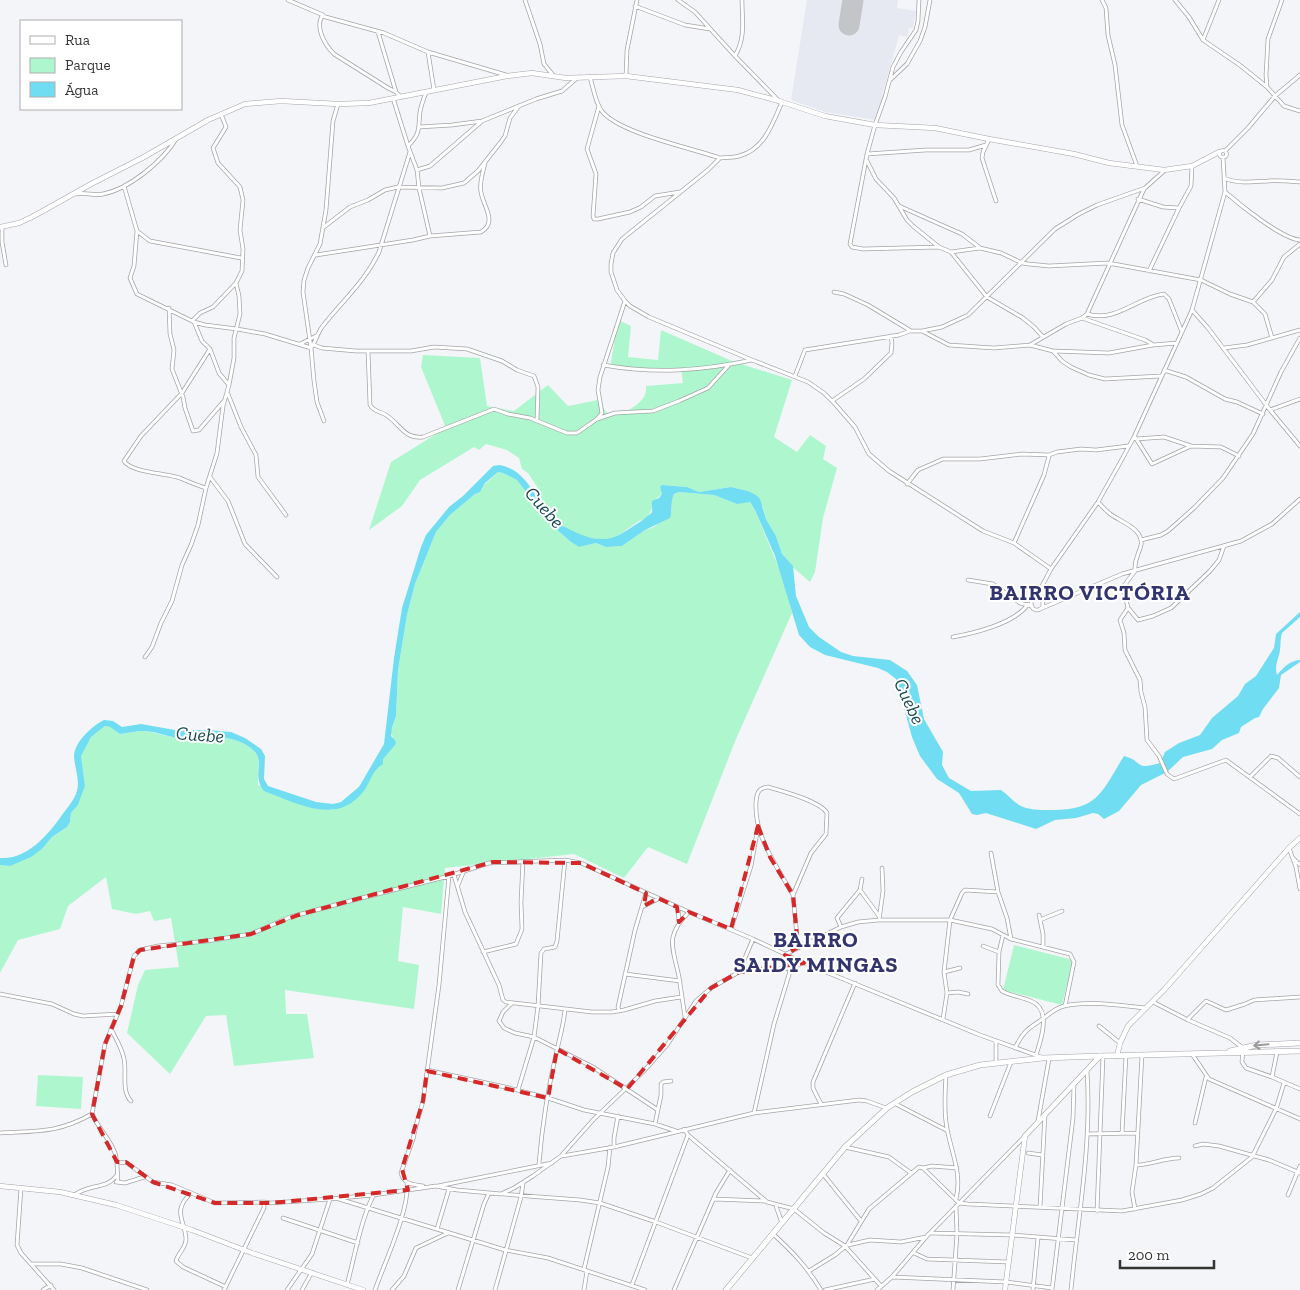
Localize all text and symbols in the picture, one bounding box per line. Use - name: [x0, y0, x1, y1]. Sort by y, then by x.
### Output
- legend: [20, 20, 182, 110]
- text: Rua: [65, 31, 90, 49]
- text: Parque: [65, 56, 111, 74]
- text: Água: [65, 81, 98, 99]
- water label: Cuebe: [520, 482, 569, 533]
- district label: BAIRRO VICTÓRIA: [989, 579, 1191, 606]
- water label: Cuebe: [889, 675, 930, 728]
- water label: Cuebe: [175, 721, 225, 748]
- district label: BAIRRO SAIDY MINGAS: [733, 926, 899, 978]
- one-way arrow: [1253, 1041, 1269, 1050]
- scale bar: [1120, 1238, 1214, 1270]
- text: 200 m: [1128, 1246, 1169, 1264]

